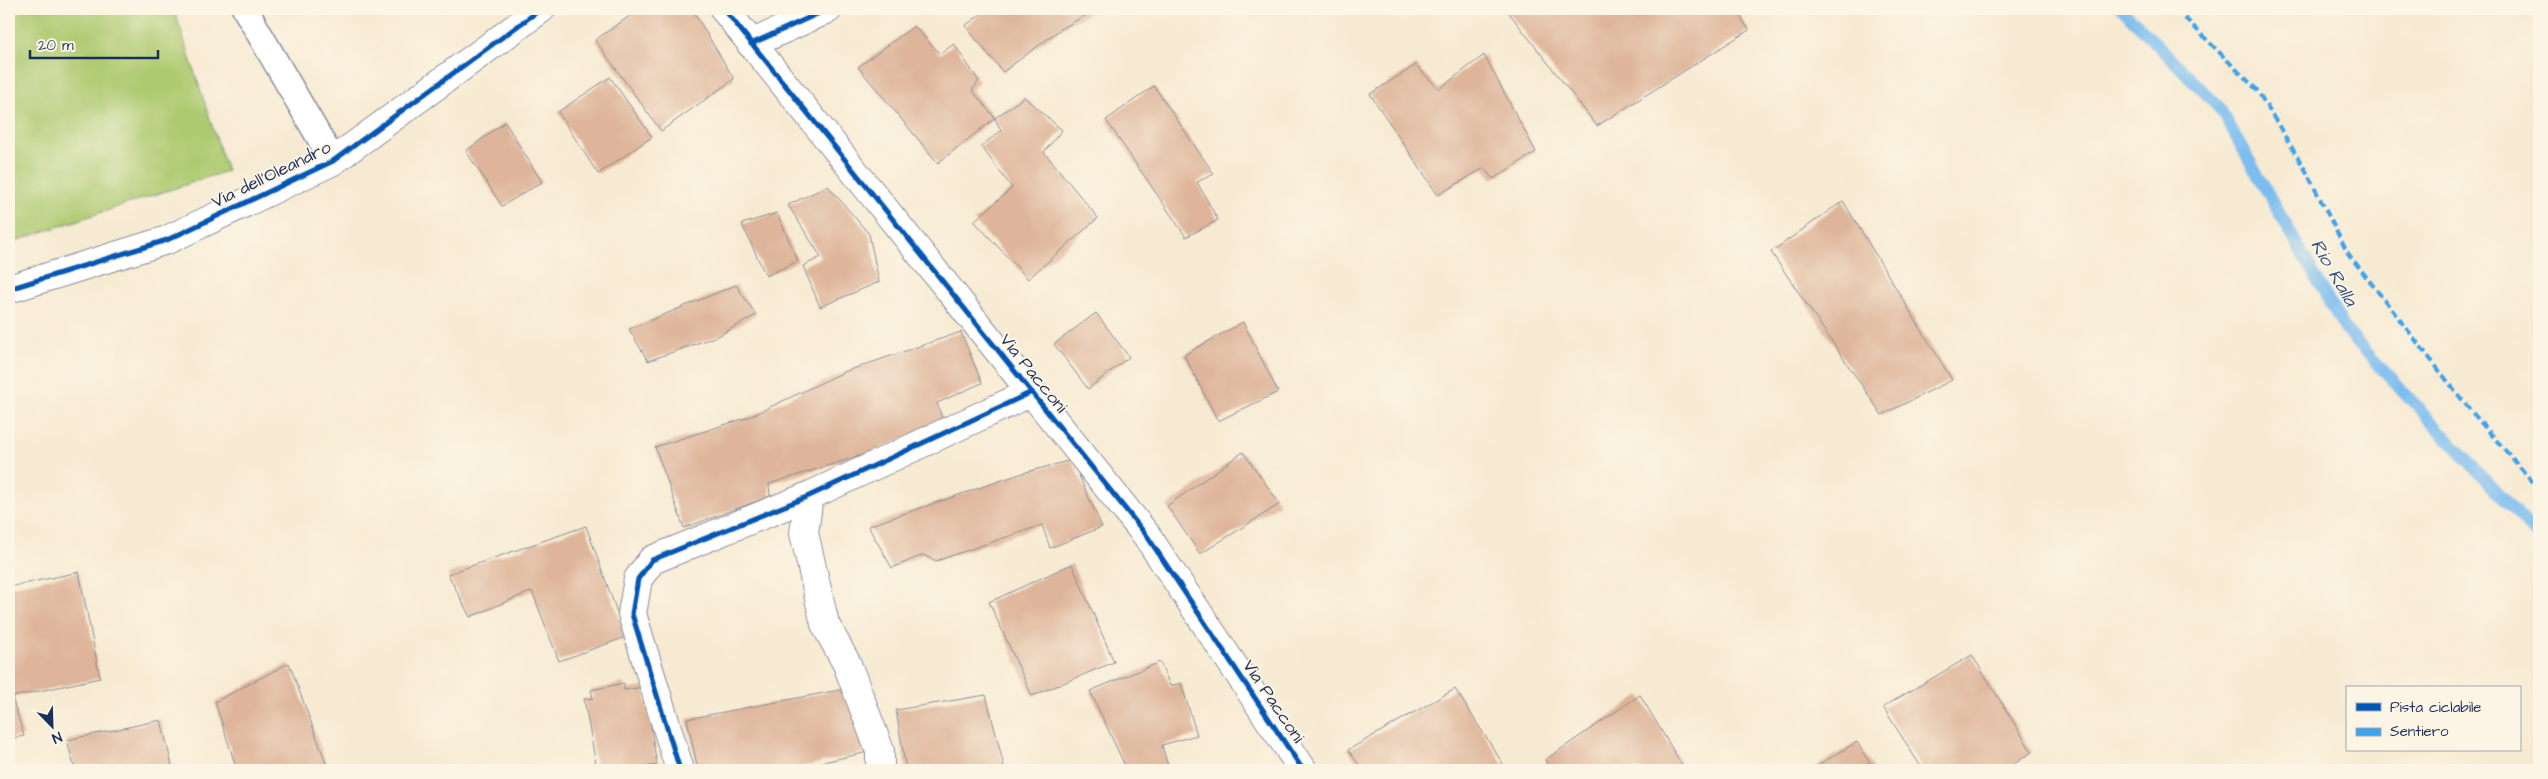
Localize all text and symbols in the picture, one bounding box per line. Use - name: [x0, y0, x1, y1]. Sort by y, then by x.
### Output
- scale bar: [30, 28, 158, 60]
- text: 20 m: [38, 35, 74, 56]
- street label: Via dell'Oleandro: [207, 135, 335, 214]
- water label: Rio Ralla: [2304, 234, 2364, 313]
- street label: Via Pacconi: [994, 328, 1074, 419]
- street label: Via Pacconi: [1236, 655, 1311, 748]
- legend: [2346, 686, 2520, 752]
- text: Pista ciclabile: [2390, 697, 2481, 718]
- north arrow: [28, 702, 78, 752]
- text: Sentiero: [2390, 721, 2449, 742]
- text: N: [49, 726, 65, 748]

